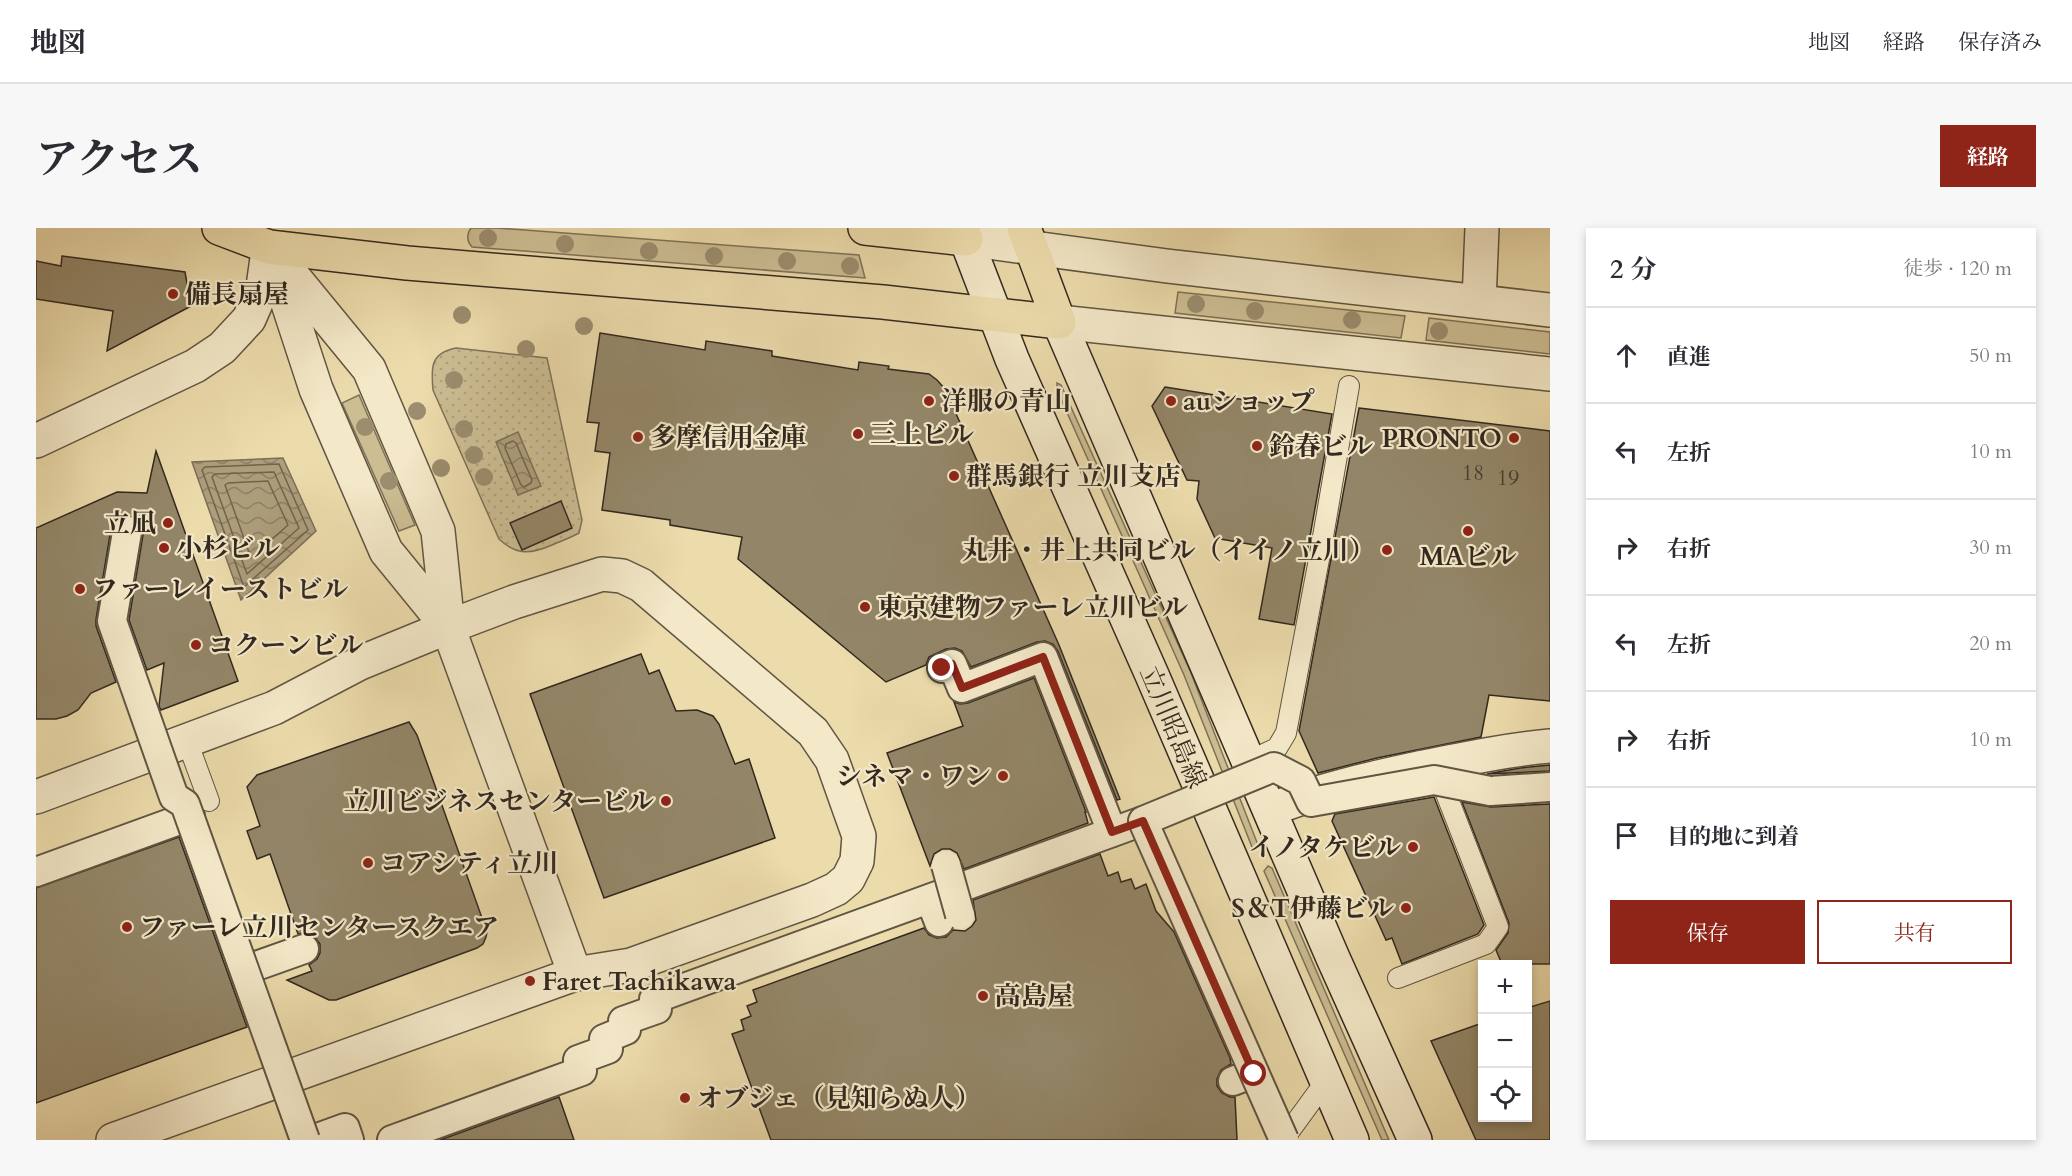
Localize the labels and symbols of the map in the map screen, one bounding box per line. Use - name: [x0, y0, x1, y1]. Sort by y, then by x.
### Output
- place label: 備長扇屋: [185, 277, 289, 312]
- marker: 備長扇屋: [166, 287, 180, 301]
- place label: 洋服の青山: [941, 384, 1071, 419]
- place label: auショップ: [1183, 384, 1315, 419]
- marker: 洋服の青山: [922, 394, 936, 408]
- marker: auショップ: [1164, 394, 1178, 408]
- place label: 三上ビル: [870, 417, 974, 452]
- place label: 多摩信用金庫: [650, 420, 806, 455]
- place label: PRONTO: [1381, 421, 1502, 456]
- marker: 三上ビル: [851, 427, 865, 441]
- place label: 鈴春ビル: [1269, 429, 1373, 464]
- marker: 多摩信用金庫: [631, 430, 645, 444]
- marker: PRONTO: [1507, 431, 1521, 445]
- marker: 鈴春ビル: [1250, 439, 1264, 453]
- house number: 18: [1462, 458, 1484, 488]
- place label: 群馬銀行 立川支店: [966, 459, 1181, 494]
- house number: 19: [1497, 463, 1519, 493]
- marker: 群馬銀行 立川支店: [947, 469, 961, 483]
- place label: 立凪: [104, 506, 156, 541]
- marker: 立凪: [161, 516, 175, 530]
- marker: MAビル: [1461, 524, 1475, 538]
- place label: 小杉ビル: [176, 531, 280, 566]
- place label: 丸井・井上共同ビル（イイノ立川）: [962, 533, 1375, 568]
- place label: MAビル: [1420, 539, 1516, 574]
- marker: 小杉ビル: [157, 541, 171, 555]
- marker: 丸井・井上共同ビル（イイノ立川）: [1380, 543, 1394, 557]
- place label: ファーレイーストビル: [92, 572, 348, 607]
- marker: ファーレイーストビル: [73, 582, 87, 596]
- place label: 東京建物ファーレ立川ビル: [877, 590, 1188, 625]
- marker: 東京建物ファーレ立川ビル: [858, 600, 872, 614]
- place label: コクーンビル: [208, 628, 363, 663]
- marker: コクーンビル: [189, 638, 203, 652]
- route end: [928, 654, 954, 680]
- street label: 立川昭島線: [1131, 660, 1215, 794]
- place label: シネマ・ワン: [836, 759, 991, 794]
- marker: シネマ・ワン: [996, 769, 1010, 783]
- place label: 立川ビジネスセンタービル: [344, 784, 654, 819]
- marker: 立川ビジネスセンタービル: [659, 794, 673, 808]
- place label: イノタケビル: [1248, 830, 1401, 865]
- marker: イノタケビル: [1406, 840, 1420, 854]
- place label: コアシティ立川: [380, 846, 559, 881]
- marker: コアシティ立川: [361, 856, 375, 870]
- place label: S＆T伊藤ビル: [1231, 891, 1394, 926]
- marker: S＆T伊藤ビル: [1399, 901, 1413, 915]
- place label: ファーレ立川センタースクエア: [139, 910, 499, 945]
- marker: ファーレ立川センタースクエア: [120, 920, 134, 934]
- place label: Faret Tachikawa: [542, 964, 737, 999]
- marker: Faret Tachikawa: [523, 974, 537, 988]
- place label: 高島屋: [995, 979, 1073, 1014]
- marker: 高島屋: [976, 989, 990, 1003]
- route start: [1240, 1060, 1266, 1086]
- place label: オブジェ（見知らぬ人）: [697, 1081, 981, 1116]
- marker: オブジェ（見知らぬ人）: [678, 1091, 692, 1105]

